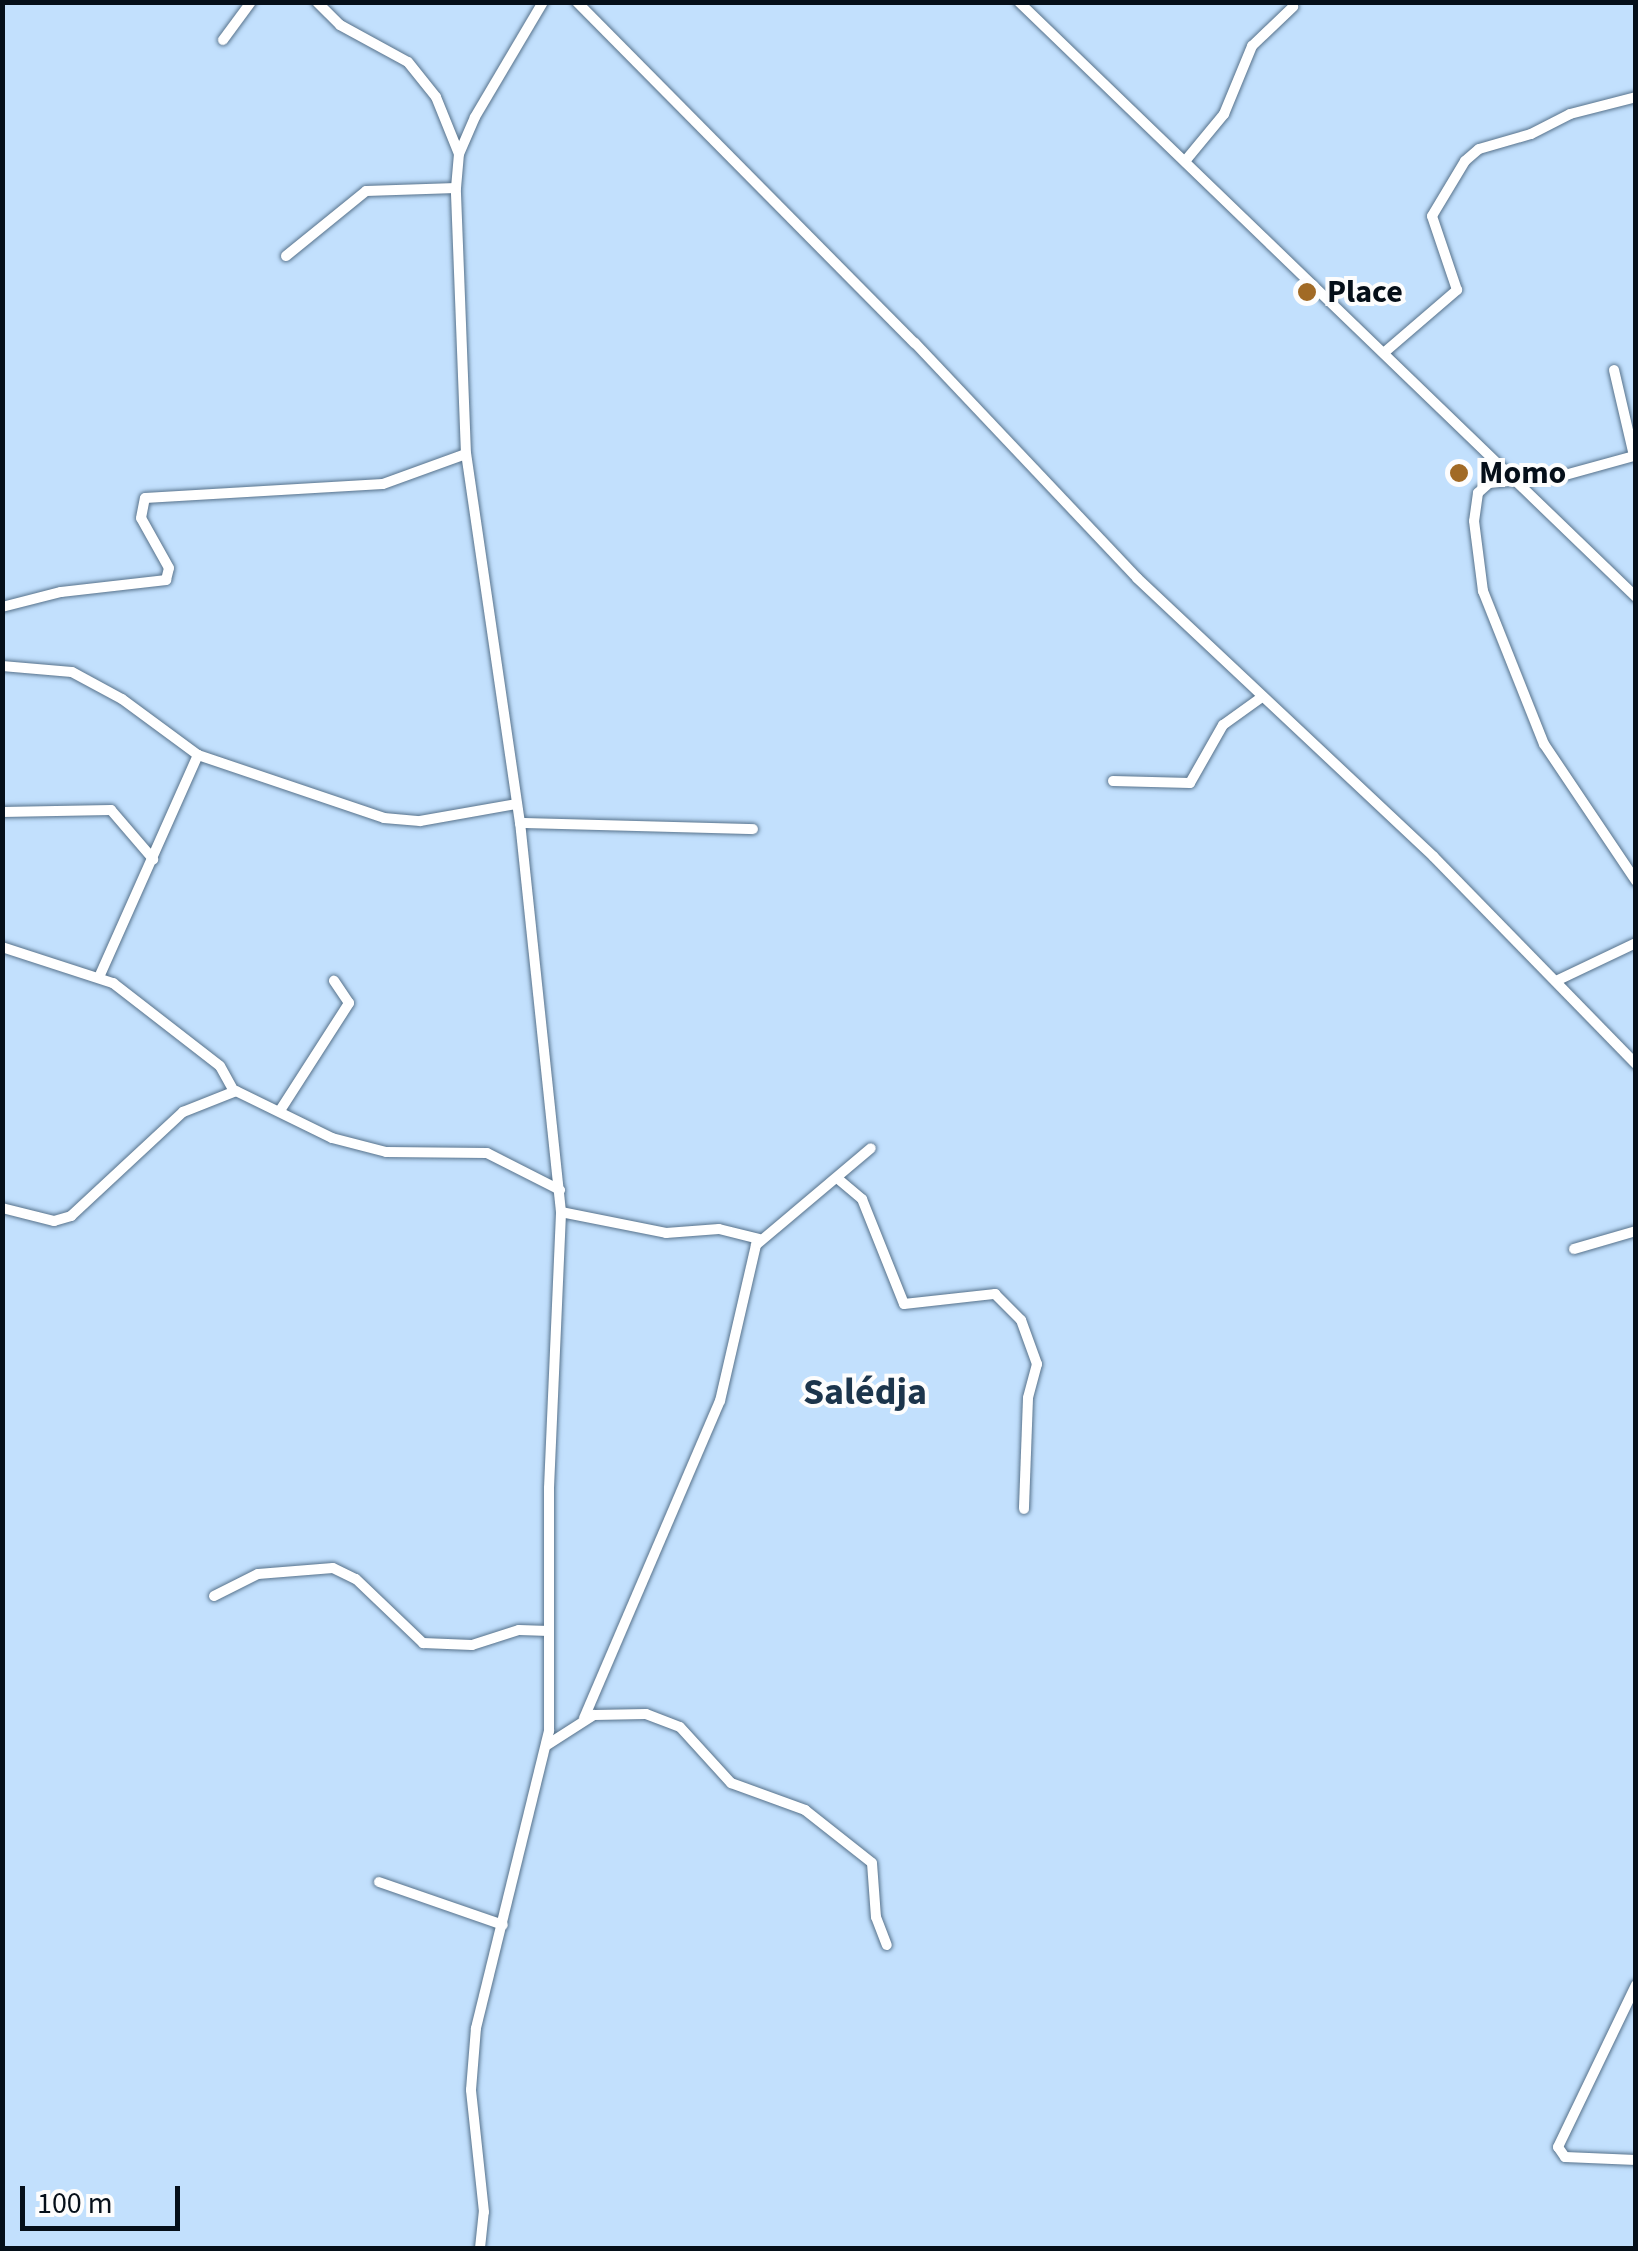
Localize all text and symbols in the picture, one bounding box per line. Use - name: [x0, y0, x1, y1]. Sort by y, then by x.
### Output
- place label: Place: [1327, 273, 1403, 311]
- marker: Place: [1296, 281, 1318, 303]
- place label: Momo: [1479, 454, 1566, 492]
- marker: Momo: [1448, 462, 1470, 484]
- district label: Salédja: [803, 1370, 927, 1416]
- scale bar: [25, 2166, 185, 2228]
- text: 100 m: [37, 2182, 113, 2225]

